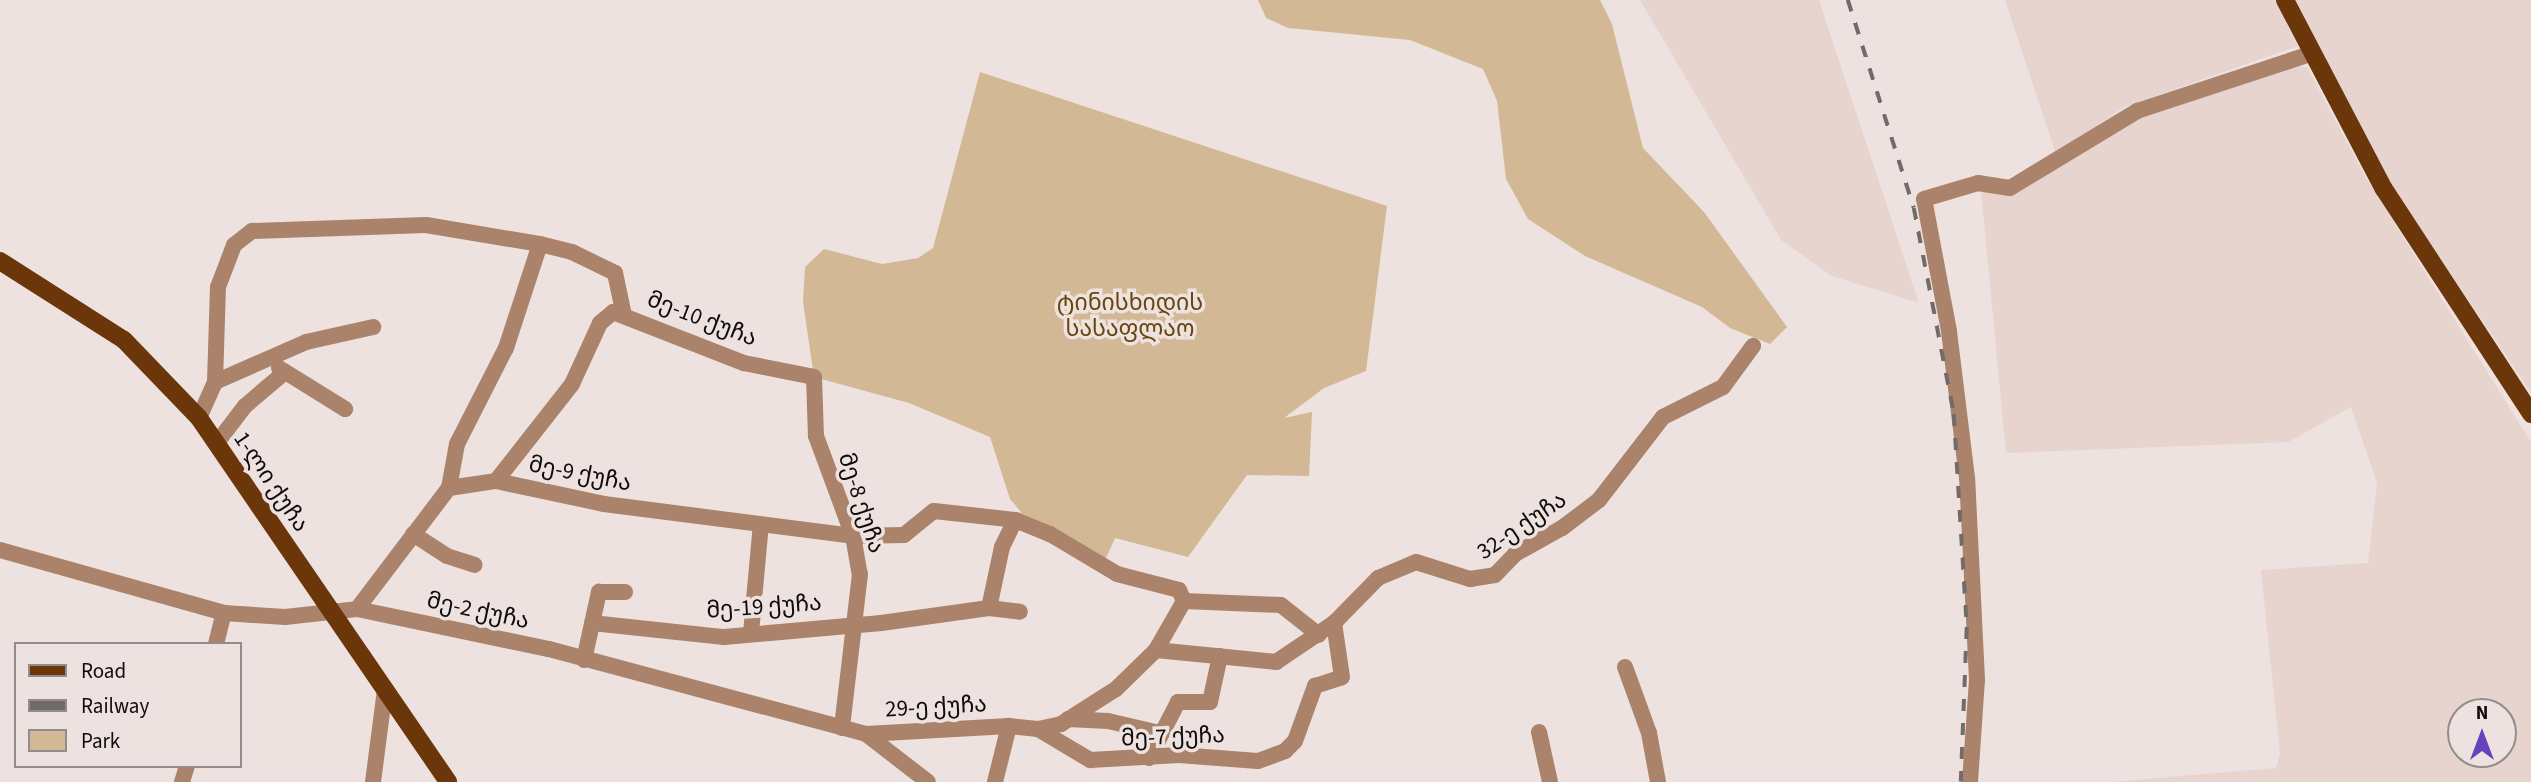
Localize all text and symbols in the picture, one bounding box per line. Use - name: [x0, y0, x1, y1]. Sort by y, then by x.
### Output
- street label: მე-10 ქუჩა: [643, 285, 761, 353]
- park label: ტინისხიდის სასაფლაო: [1057, 289, 1203, 343]
- street label: 1-ლი ქუჩა: [227, 427, 315, 537]
- street label: მე-8 ქუჩა: [832, 449, 890, 557]
- street label: მე-9 ქუჩა: [526, 451, 634, 497]
- street label: 32-ე ქუჩა: [1472, 486, 1572, 566]
- street label: მე-2 ქუჩა: [424, 587, 532, 635]
- street label: მე-19 ქუჩა: [706, 589, 822, 625]
- legend: [14, 642, 242, 768]
- text: Road: [81, 656, 126, 686]
- text: Railway: [81, 691, 149, 721]
- street label: 29-ე ქუჩა: [884, 691, 988, 723]
- north arrow: [2447, 698, 2517, 768]
- text: N: [2476, 700, 2488, 727]
- street label: მე-7 ქუჩა: [1121, 721, 1225, 753]
- text: Park: [81, 726, 120, 756]

